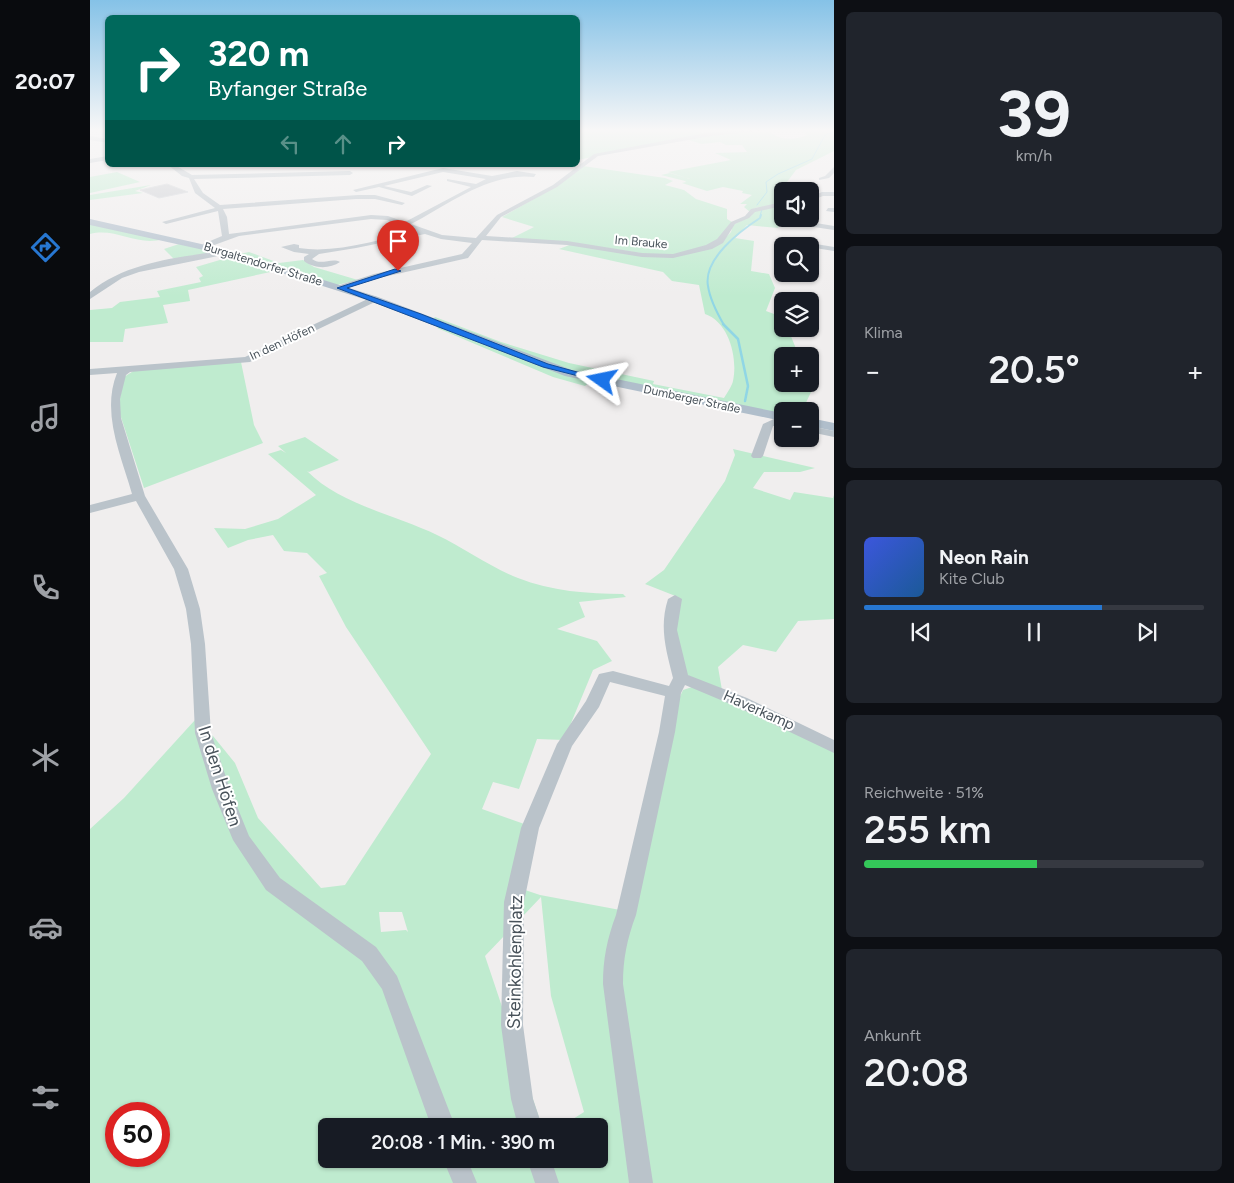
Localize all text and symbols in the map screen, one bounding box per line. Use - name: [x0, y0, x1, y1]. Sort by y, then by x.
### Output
- text: 320 m: [208, 33, 309, 75]
- icon: right: [125, 35, 190, 100]
- text: 20:07: [15, 68, 75, 95]
- text: 39: [997, 74, 1071, 152]
- text: Byfanger Straße: [208, 75, 367, 102]
- icon: left: [276, 130, 304, 158]
- icon: ahead: [329, 130, 357, 158]
- icon: right: [382, 130, 410, 158]
- text: km/h: [1016, 146, 1052, 165]
- map controls: [774, 182, 819, 447]
- button: sound: [774, 182, 819, 227]
- pin: [377, 220, 419, 271]
- icon: arrive: [384, 227, 412, 255]
- icon: directions: [28, 230, 63, 265]
- street label: Im Brauke: [614, 233, 668, 251]
- button: search: [774, 237, 819, 282]
- street label: Burgaltendorfer Straße: [202, 239, 324, 289]
- button: layers: [774, 292, 819, 337]
- street label: In den Höfen: [247, 321, 317, 363]
- text: Klima: [864, 323, 903, 342]
- button: +: [774, 347, 819, 392]
- text: 20.5°: [988, 347, 1080, 393]
- position arrow: [575, 353, 627, 405]
- text: −: [864, 354, 881, 388]
- text: +: [1187, 354, 1204, 388]
- street label: Dumberger Straße: [642, 382, 742, 416]
- icon: music: [28, 400, 63, 435]
- button: −: [774, 402, 819, 447]
- text: Neon Rain: [939, 546, 1029, 569]
- text: Kite Club: [939, 569, 1005, 588]
- icon: phone: [28, 570, 63, 605]
- icon: previous: [907, 618, 935, 646]
- icon: pause: [1020, 618, 1048, 646]
- icon: next: [1133, 618, 1161, 646]
- street label: Haverkamp: [721, 686, 798, 734]
- street label: In den Höfen: [193, 723, 247, 829]
- icon: climate: [28, 740, 63, 775]
- text: Reichweite · 51%: [864, 783, 984, 802]
- text: 255 km: [864, 807, 991, 853]
- street label: Steinkohlenplatz: [503, 895, 527, 1029]
- icon: car: [28, 910, 63, 945]
- text: Ankunft: [864, 1026, 921, 1045]
- text: 20:08: [864, 1050, 969, 1096]
- icon: filters: [28, 1080, 63, 1115]
- speed limit sign: 50: [105, 1102, 170, 1167]
- text: 20:08 · 1 Min. · 390 m: [371, 1131, 555, 1154]

